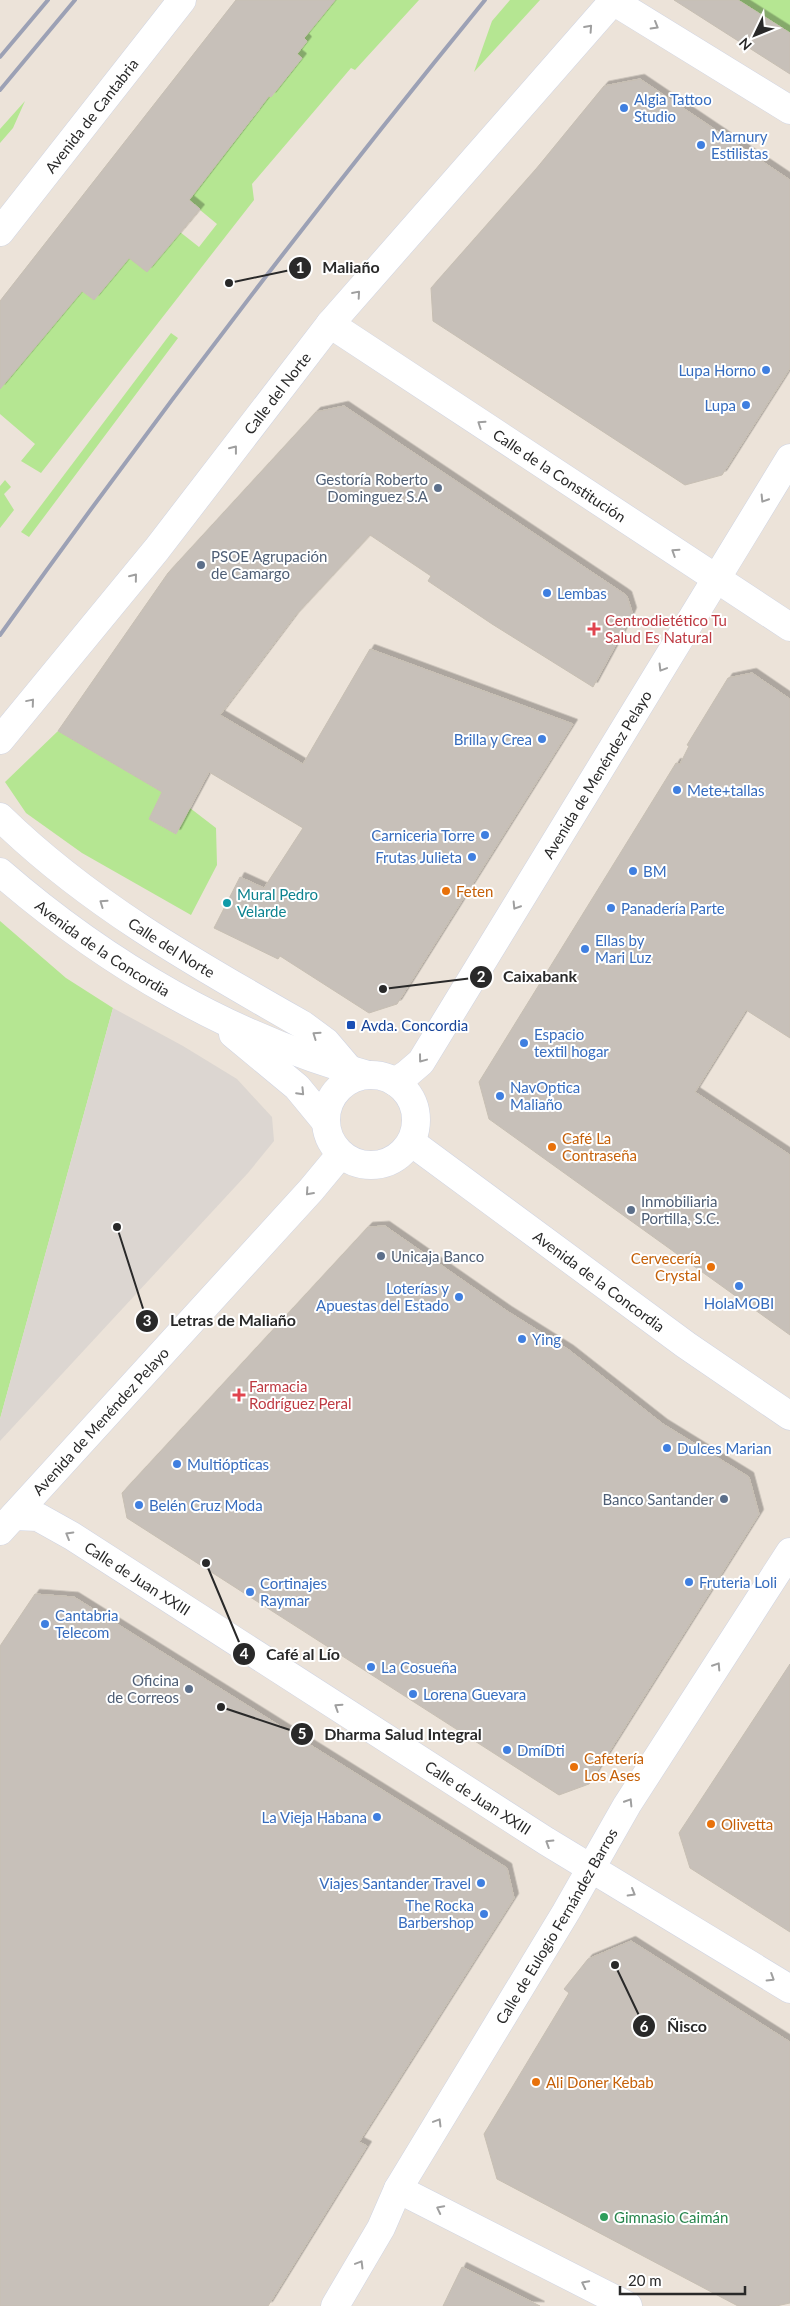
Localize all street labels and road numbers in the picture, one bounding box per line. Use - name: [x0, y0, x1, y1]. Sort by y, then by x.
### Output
- street label: Avenida de Cantabria: [41, 55, 142, 176]
- street label: Calle del Norte: [240, 348, 314, 438]
- street label: Calle de la Constitución: [490, 425, 629, 526]
- street label: Avenida de Menéndez Pelayo: [539, 687, 655, 862]
- street label: Avenida de la Concordia: [32, 896, 173, 1000]
- street label: Calle del Norte: [125, 914, 218, 981]
- street label: Avenida de la Concordia: [530, 1227, 668, 1335]
- street label: Avenida de Menéndez Pelayo: [29, 1343, 172, 1498]
- street label: Calle de Juan XXIII: [81, 1538, 194, 1619]
- street label: Calle de Juan XXIII: [422, 1757, 535, 1838]
- street label: Calle de Eulogio Fernández Barros: [491, 1825, 621, 2027]

